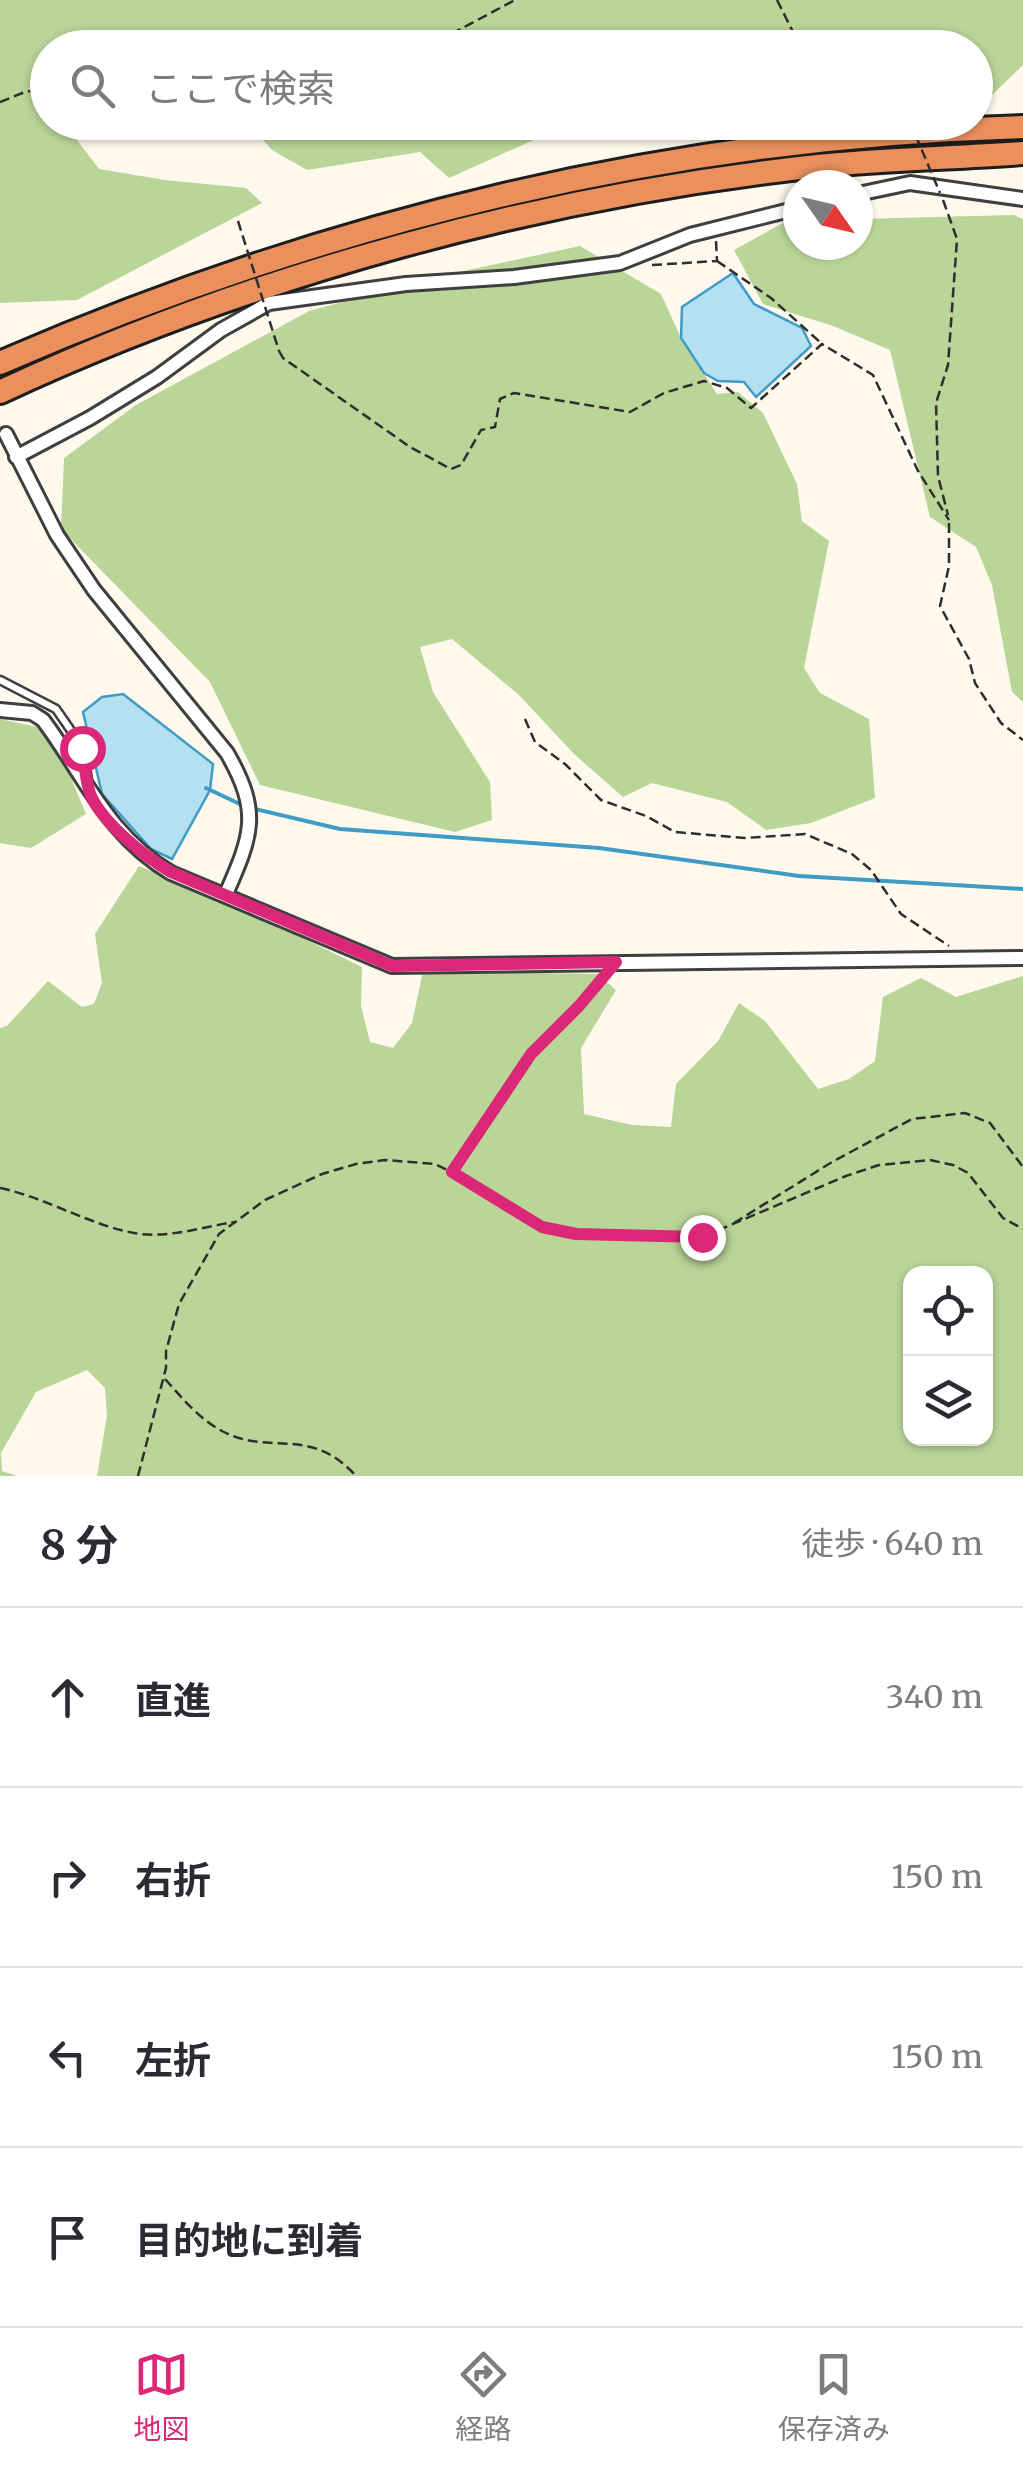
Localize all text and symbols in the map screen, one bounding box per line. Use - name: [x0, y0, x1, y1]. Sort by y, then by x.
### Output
- search box: [30, 30, 993, 140]
- icon: search: [65, 58, 120, 113]
- text: ここで検索: [145, 65, 335, 112]
- north arrow: [783, 170, 873, 260]
- route start: [60, 726, 106, 772]
- route end: [680, 1215, 726, 1261]
- map controls: [903, 1266, 993, 1446]
- button: locate: [903, 1266, 993, 1356]
- button: layers: [903, 1356, 993, 1446]
- text: 8 分: [40, 1519, 118, 1571]
- text: 徒歩 · 640 m: [802, 1524, 983, 1564]
- icon: ahead: [40, 1670, 95, 1725]
- text: 直進: [135, 1677, 211, 1724]
- text: 340 m: [886, 1677, 983, 1717]
- icon: right: [40, 1850, 95, 1905]
- text: 右折: [135, 1857, 211, 1904]
- text: 150 m: [891, 1857, 983, 1897]
- icon: left: [40, 2030, 95, 2085]
- text: 左折: [135, 2037, 211, 2084]
- text: 150 m: [891, 2037, 983, 2077]
- icon: arrive: [40, 2210, 95, 2265]
- text: 目的地に到着: [135, 2217, 363, 2264]
- tab: 地図: [133, 2347, 189, 2447]
- tab: 経路: [455, 2347, 512, 2447]
- tab: 保存済み: [778, 2347, 890, 2447]

